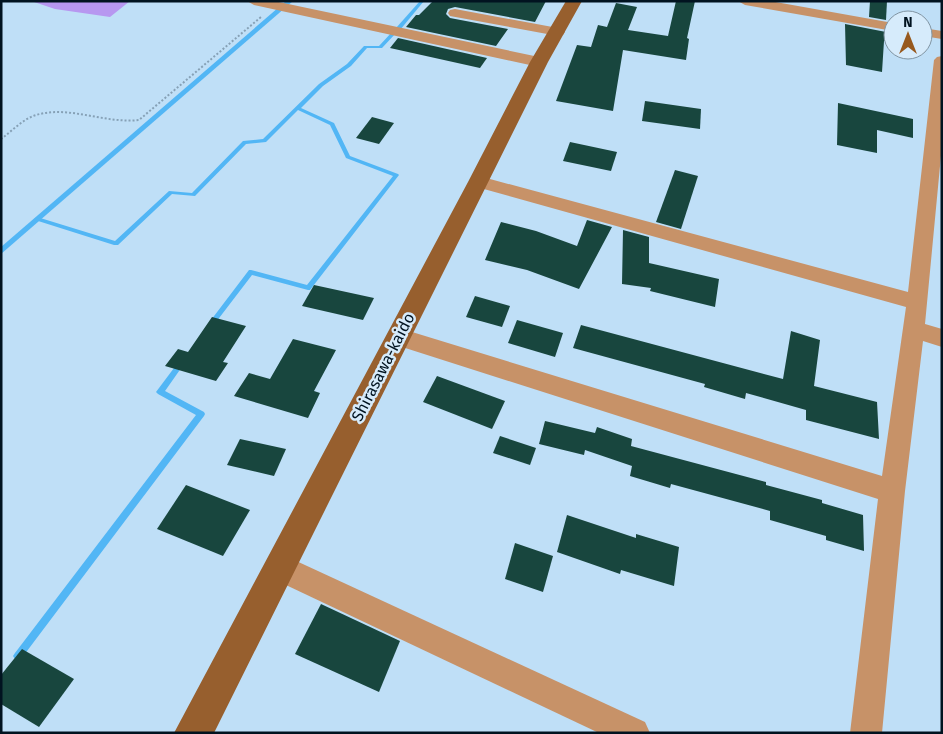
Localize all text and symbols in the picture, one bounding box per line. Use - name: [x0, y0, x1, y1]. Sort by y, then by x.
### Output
- north arrow: [883, 10, 933, 60]
- text: N: [903, 14, 913, 31]
- street label: Shirasawa-kaido: [348, 310, 418, 424]

